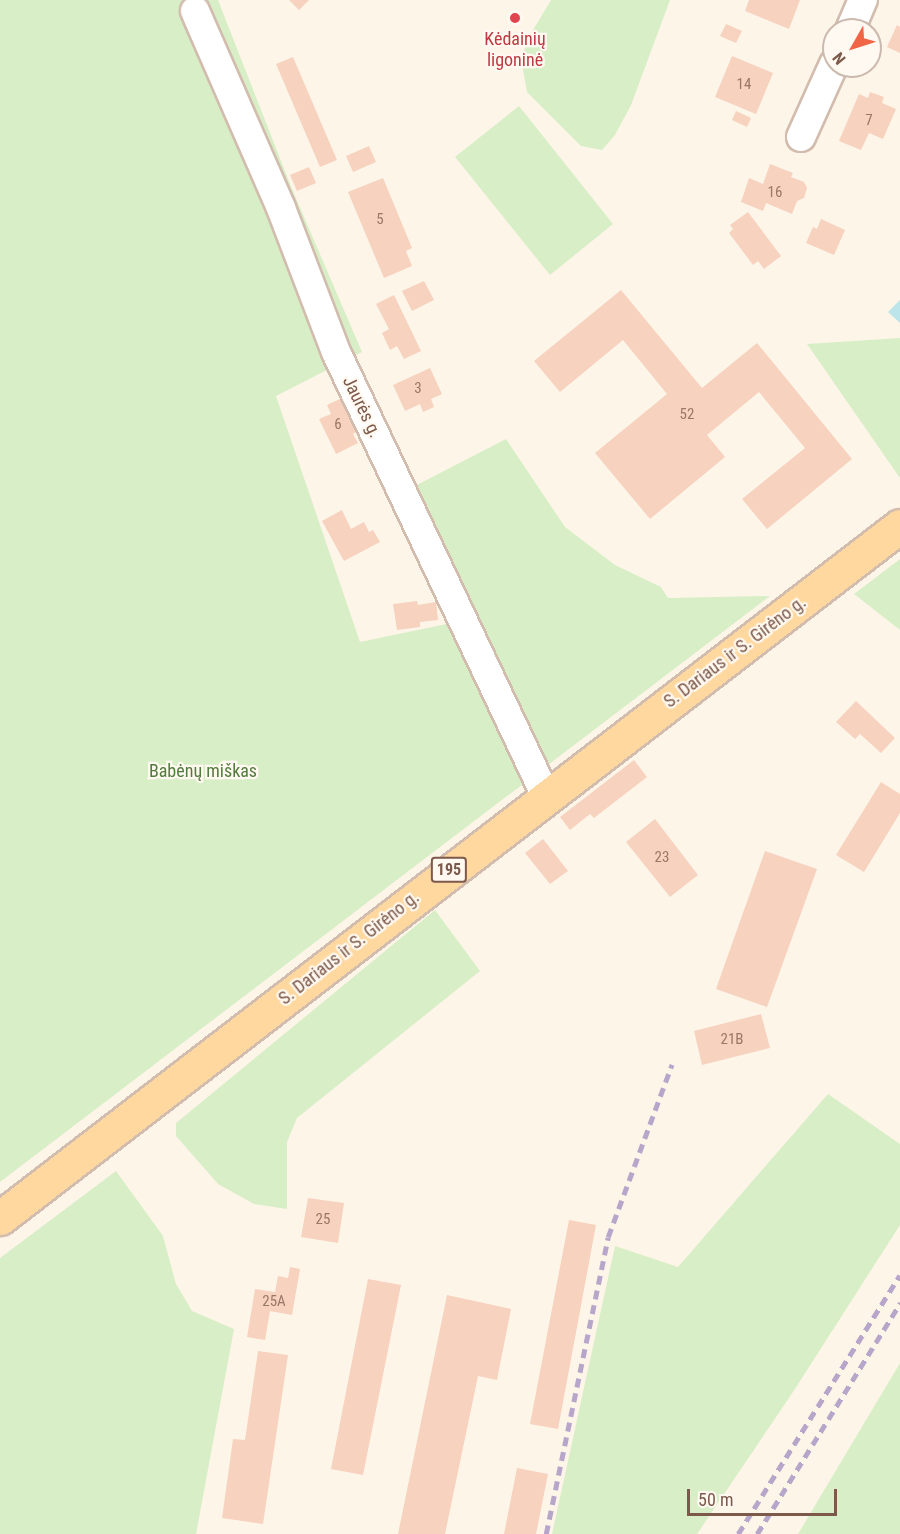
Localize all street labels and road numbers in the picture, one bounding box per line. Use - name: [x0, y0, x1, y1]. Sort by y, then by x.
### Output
- street label: Jaurės g.: [338, 373, 386, 441]
- street label: S. Dariaus ir S. Girėno g.: [660, 592, 810, 712]
- road number: 195: [430, 857, 468, 883]
- street label: S. Dariaus ir S. Girėno g.: [274, 886, 424, 1010]

